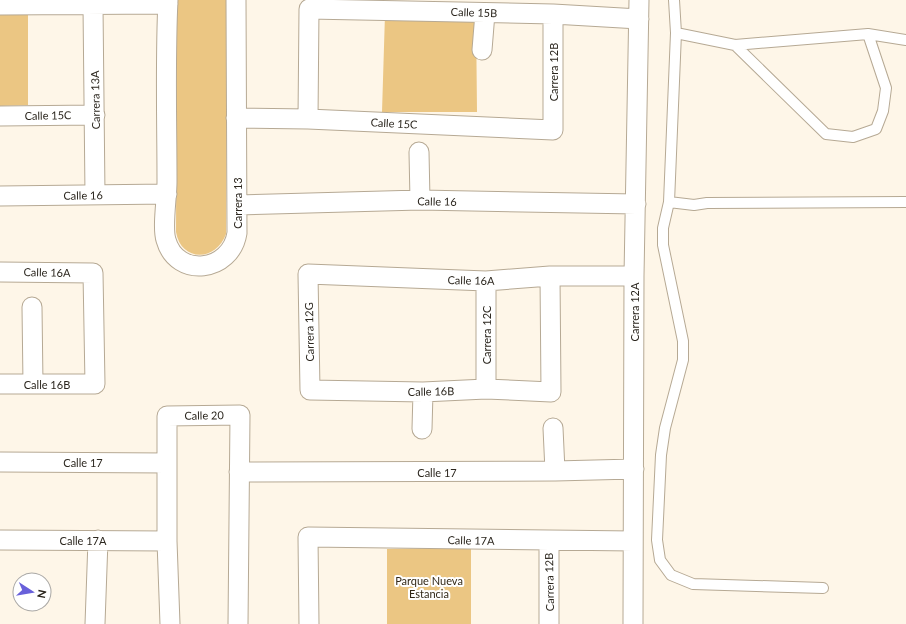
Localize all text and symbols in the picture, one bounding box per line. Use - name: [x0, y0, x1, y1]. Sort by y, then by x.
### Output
- street label: Calle 15B: [451, 5, 497, 19]
- street label: Carrera 12B: [547, 43, 560, 101]
- street label: Carrera 13A: [88, 70, 102, 130]
- street label: Calle 15C: [25, 108, 72, 122]
- street label: Calle 15C: [370, 115, 418, 131]
- street label: Carrera 13: [231, 177, 244, 229]
- street label: Calle 16: [63, 188, 103, 202]
- street label: Calle 16: [417, 194, 457, 208]
- street label: Calle 16A: [23, 265, 71, 279]
- street label: Calle 16A: [447, 273, 495, 287]
- street label: Carrera 12A: [628, 282, 641, 341]
- street label: Carrera 12G: [302, 302, 316, 362]
- street label: Carrera 12C: [480, 305, 493, 364]
- street label: Calle 16B: [24, 378, 70, 391]
- street label: Calle 16B: [408, 384, 454, 398]
- street label: Calle 20: [184, 408, 224, 422]
- street label: Calle 17: [63, 456, 103, 469]
- street label: Calle 17: [417, 466, 457, 479]
- street label: Calle 17A: [447, 533, 495, 547]
- street label: Calle 17A: [60, 534, 107, 547]
- street label: Carrera 12B: [542, 553, 556, 611]
- north arrow: [12, 572, 52, 612]
- park label: Parque Nueva Estancia: [395, 574, 463, 600]
- text: N: [35, 589, 50, 600]

